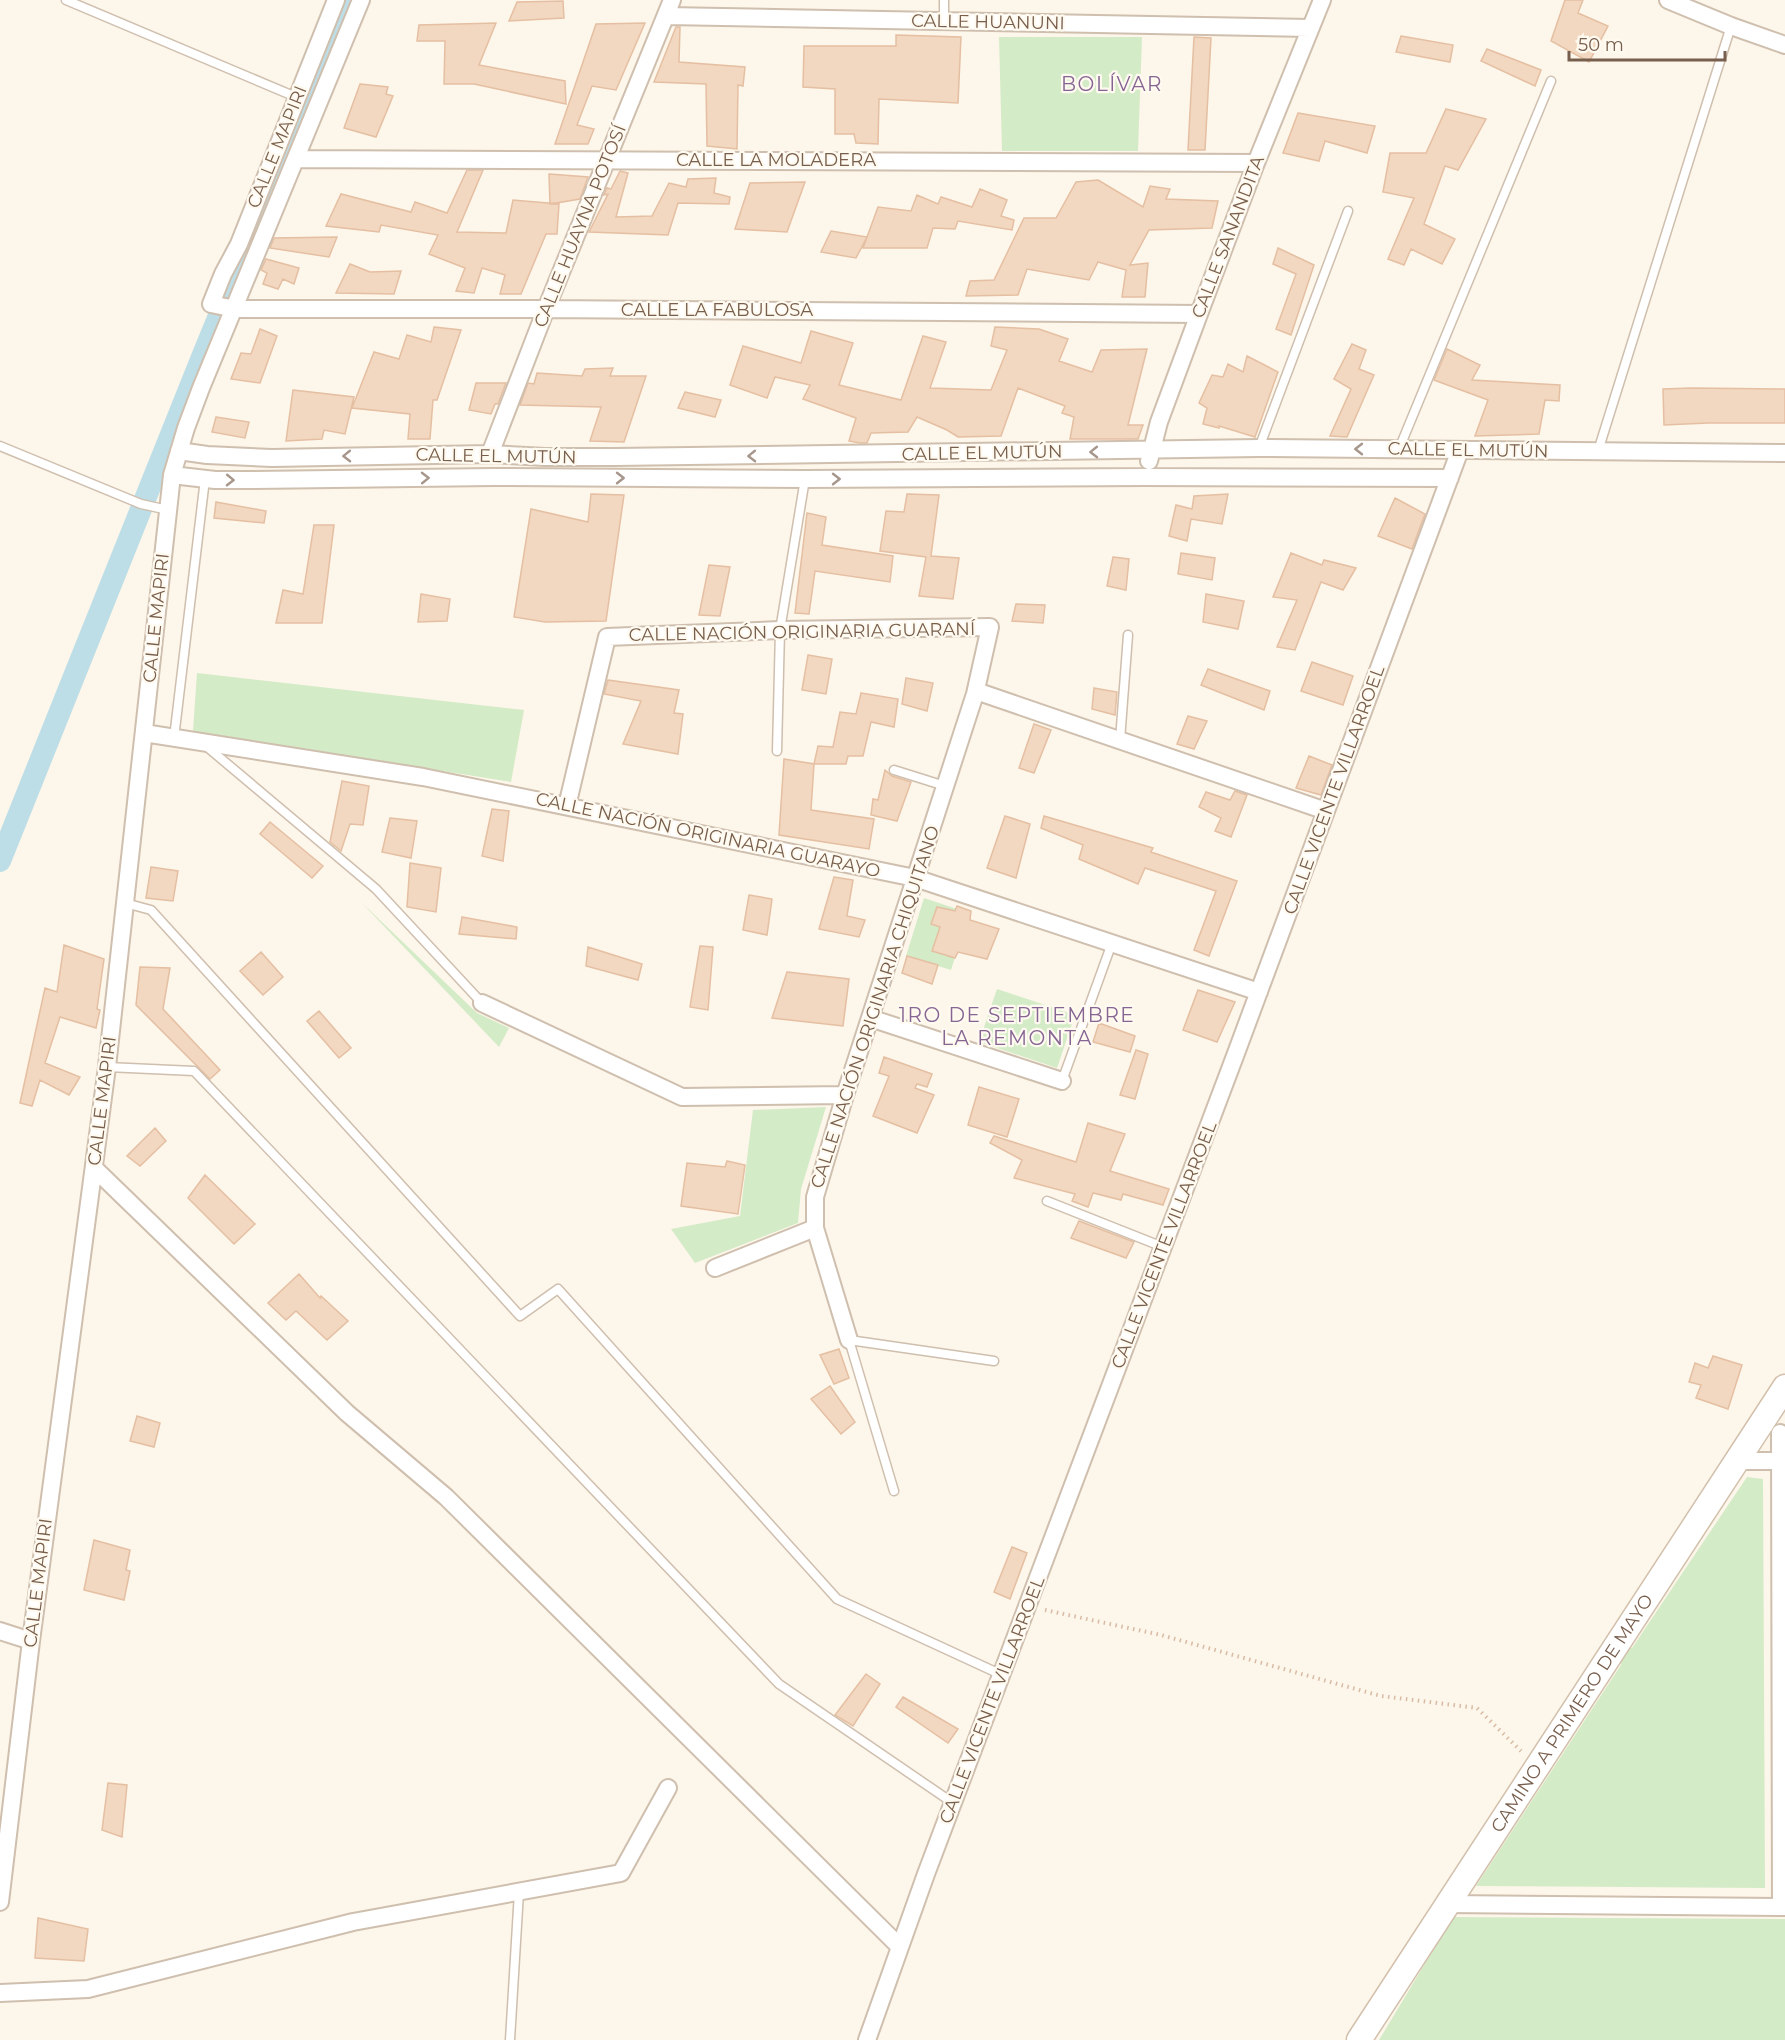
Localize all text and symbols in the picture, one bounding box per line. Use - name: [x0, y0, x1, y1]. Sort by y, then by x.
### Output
- street label: CALLE HUANUNI: [911, 10, 1065, 34]
- scale bar: [1569, 24, 1725, 62]
- text: 50 m: [1578, 34, 1624, 56]
- district label: BOLÍVAR: [1061, 72, 1163, 96]
- street label: CALLE MAPIRI: [242, 83, 312, 211]
- street label: CALLE HUAYNA POTOSÍ: [529, 121, 631, 331]
- street label: CALLE LA MOLADERA: [676, 149, 876, 171]
- street label: CALLE SANANDITA: [1187, 153, 1269, 321]
- street label: CALLE LA FABULOSA: [621, 299, 813, 321]
- street label: CALLE EL MUTÚN: [1387, 438, 1549, 462]
- street label: CALLE EL MUTÚN: [901, 441, 1063, 465]
- one-way arrow: [1355, 443, 1364, 455]
- street label: CALLE EL MUTÚN: [415, 444, 577, 468]
- one-way arrow: [1090, 445, 1099, 458]
- one-way arrow: [343, 450, 352, 462]
- one-way arrow: [748, 450, 757, 462]
- one-way arrow: [421, 472, 430, 484]
- one-way arrow: [616, 472, 625, 484]
- one-way arrow: [832, 473, 841, 485]
- one-way arrow: [226, 474, 235, 486]
- street label: CALLE MAPIRI: [138, 552, 174, 684]
- street label: CALLE NACIÓN ORIGINARIA GUARANÍ: [629, 618, 976, 646]
- street label: CALLE VICENTE VILLARROEL: [1279, 662, 1389, 917]
- street label: CALLE NACIÓN ORIGINARIA GUARAYO: [534, 788, 882, 882]
- street label: CALLE NACIÓN ORIGINARIA CHIQUITANO: [806, 823, 944, 1191]
- district label: 1RO DE SEPTIEMBRE LA REMONTA: [899, 1003, 1135, 1050]
- street label: CALLE MAPIRI: [83, 1035, 121, 1167]
- street label: CALLE VICENTE VILLARROEL: [1107, 1118, 1222, 1372]
- street label: CALLE MAPIRI: [19, 1517, 57, 1649]
- street label: CALLE VICENTE VILLARROEL: [935, 1573, 1050, 1827]
- street label: CAMINO A PRIMERO DE MAYO: [1486, 1590, 1658, 1837]

